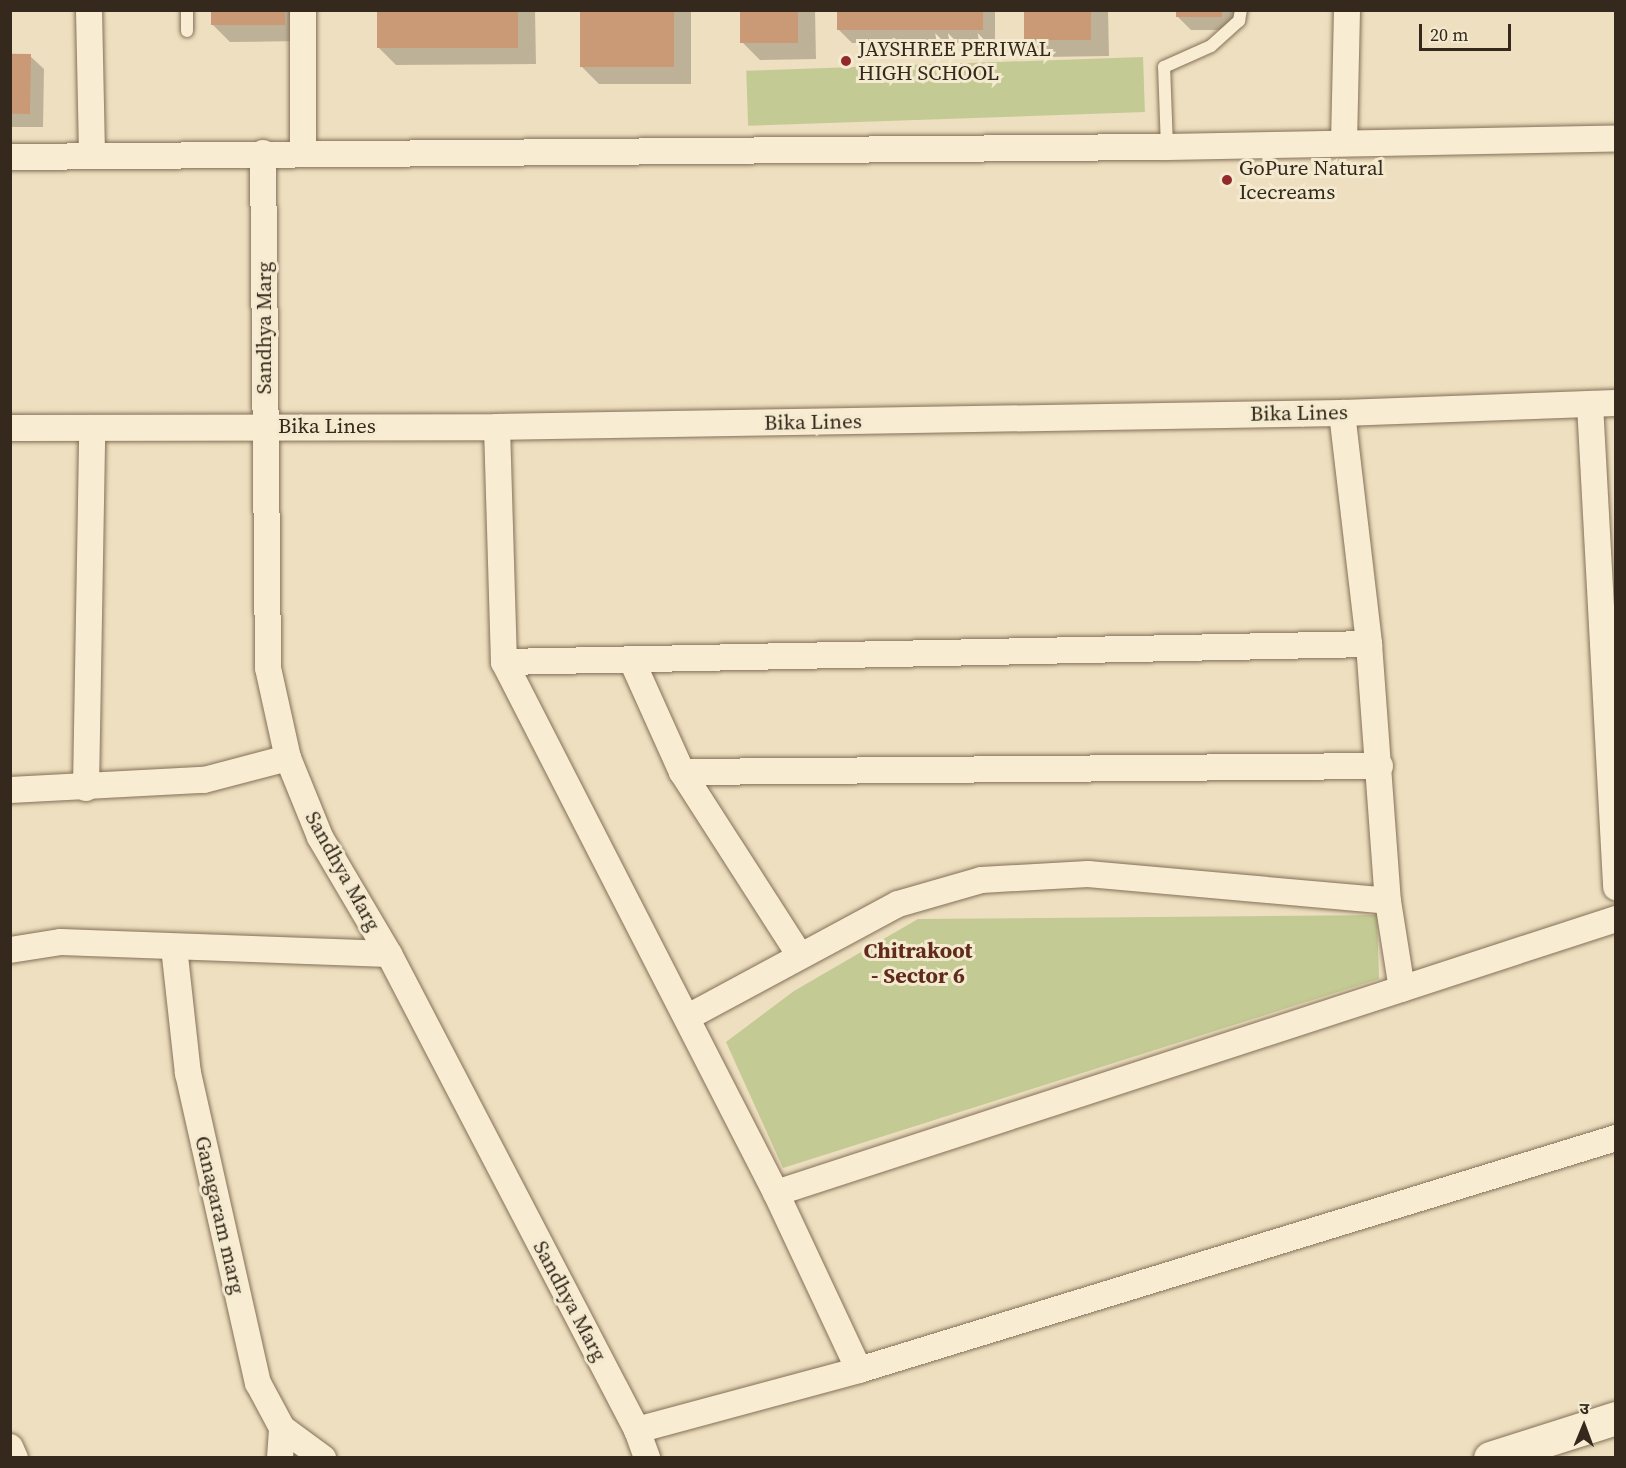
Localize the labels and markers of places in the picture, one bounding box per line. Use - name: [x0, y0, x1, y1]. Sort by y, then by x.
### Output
- place label: JAYSHREE PERIWAL HIGH SCHOOL: [858, 36, 1051, 86]
- marker: JAYSHREE PERIWAL HIGH SCHOOL: [839, 54, 853, 68]
- place label: GoPure Natural Icecreams: [1239, 155, 1384, 205]
- marker: GoPure Natural Icecreams: [1220, 173, 1234, 187]

